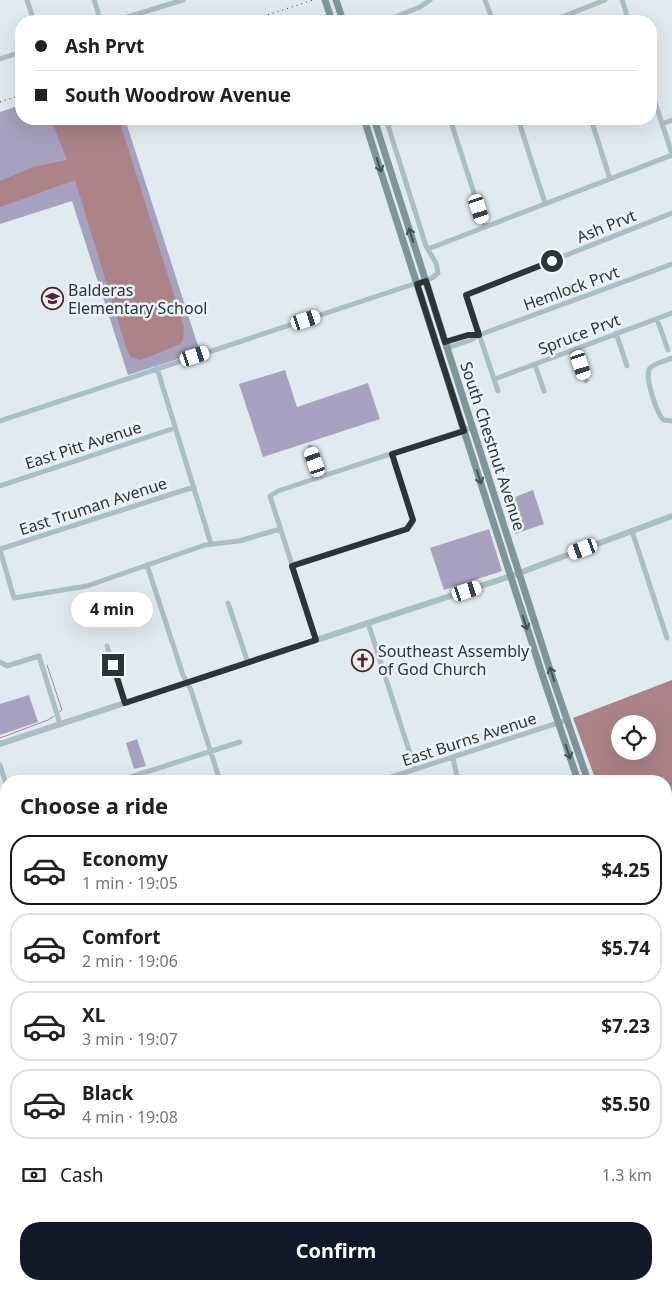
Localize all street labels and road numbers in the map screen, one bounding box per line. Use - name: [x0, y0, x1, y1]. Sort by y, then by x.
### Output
- street label: Ash Prvt: [573, 204, 639, 248]
- street label: Hemlock Prvt: [520, 260, 622, 315]
- street label: Spruce Prvt: [535, 308, 623, 360]
- street label: South Chestnut Avenue: [455, 359, 531, 533]
- street label: East Pitt Avenue: [22, 416, 144, 474]
- street label: East Truman Avenue: [16, 472, 170, 540]
- street label: East Burns Avenue: [399, 707, 539, 771]

